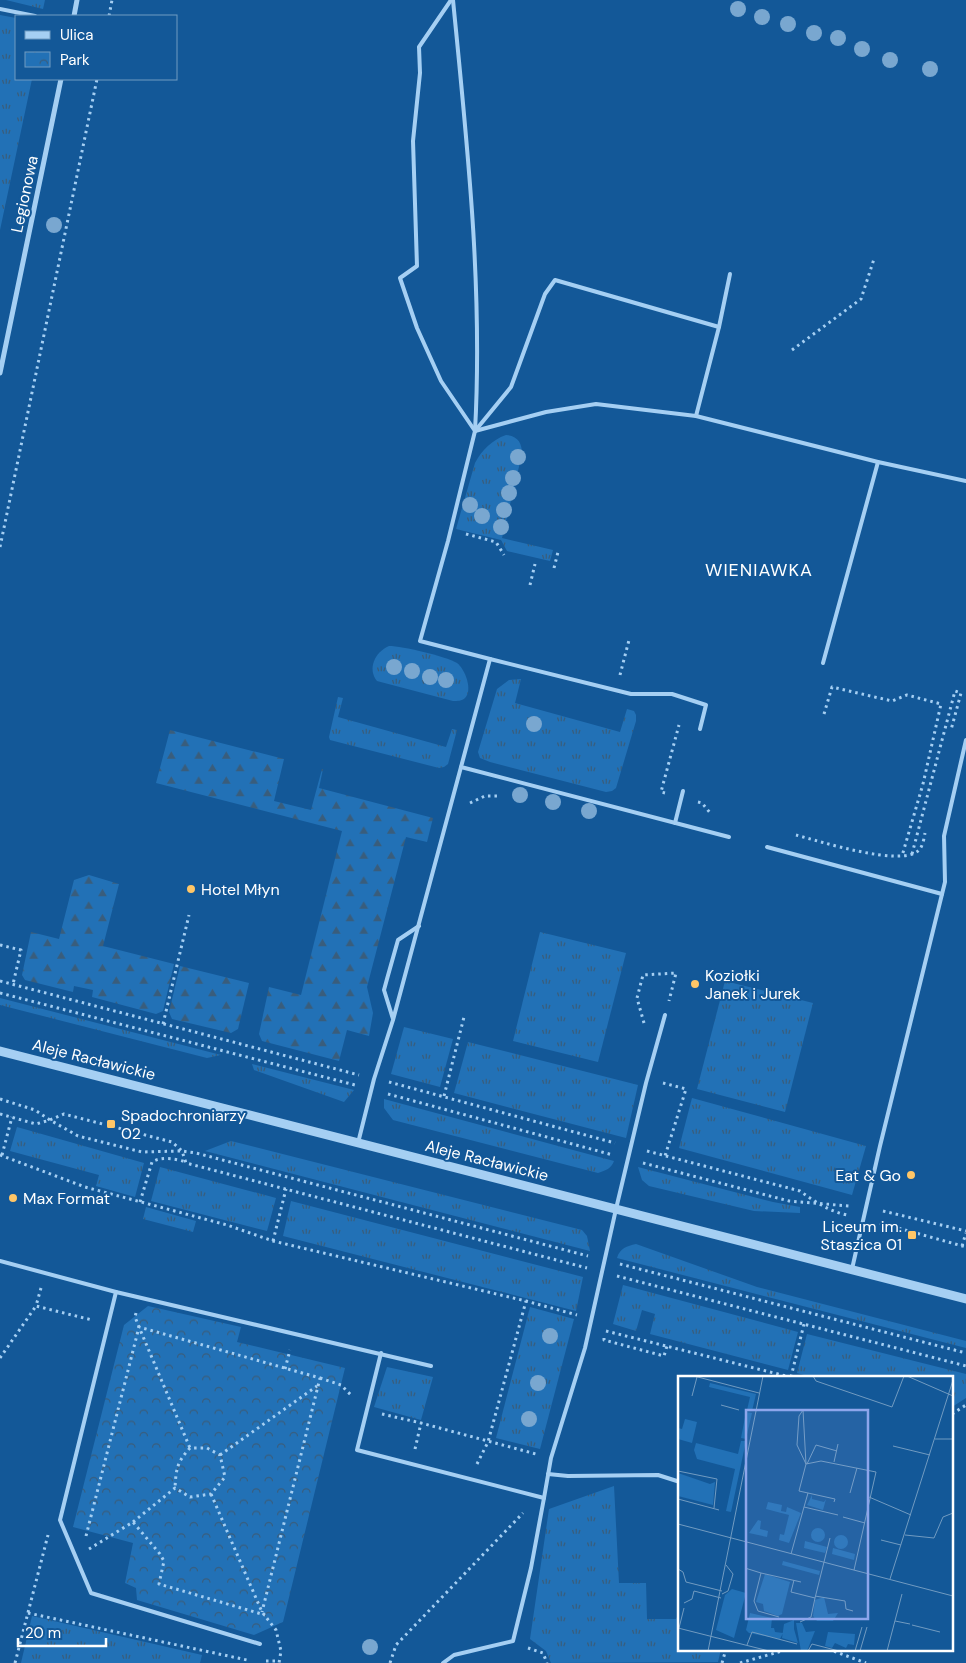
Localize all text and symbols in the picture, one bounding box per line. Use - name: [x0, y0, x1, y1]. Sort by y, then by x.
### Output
- legend: [15, 15, 178, 80]
- text: Ulica: [60, 25, 94, 45]
- text: Park: [60, 50, 90, 70]
- street label: Legionowa: [6, 154, 43, 235]
- district label: WIENIAWKA: [705, 558, 813, 582]
- place label: Hotel Młyn: [201, 879, 280, 900]
- marker: Hotel Młyn: [185, 883, 197, 895]
- place label: Koziołki Janek i Jurek: [705, 965, 800, 1004]
- marker: Koziołki Janek i Jurek: [689, 978, 701, 990]
- street label: Aleje Racławickie: [30, 1034, 158, 1085]
- place label: Spadochroniarzy 02: [121, 1105, 246, 1144]
- marker: Spadochroniarzy 02: [105, 1118, 117, 1130]
- street label: Aleje Racławickie: [423, 1135, 551, 1186]
- place label: Eat & Go: [835, 1165, 901, 1186]
- marker: Eat & Go: [905, 1169, 917, 1181]
- place label: Max Format: [23, 1188, 110, 1209]
- marker: Max Format: [7, 1192, 19, 1204]
- place label: Liceum im. Staszica 01: [820, 1216, 902, 1255]
- marker: Liceum im. Staszica 01: [906, 1229, 918, 1241]
- inset map: [678, 1376, 954, 1650]
- scale bar: [18, 1616, 105, 1648]
- text: 20 m: [25, 1623, 61, 1643]

